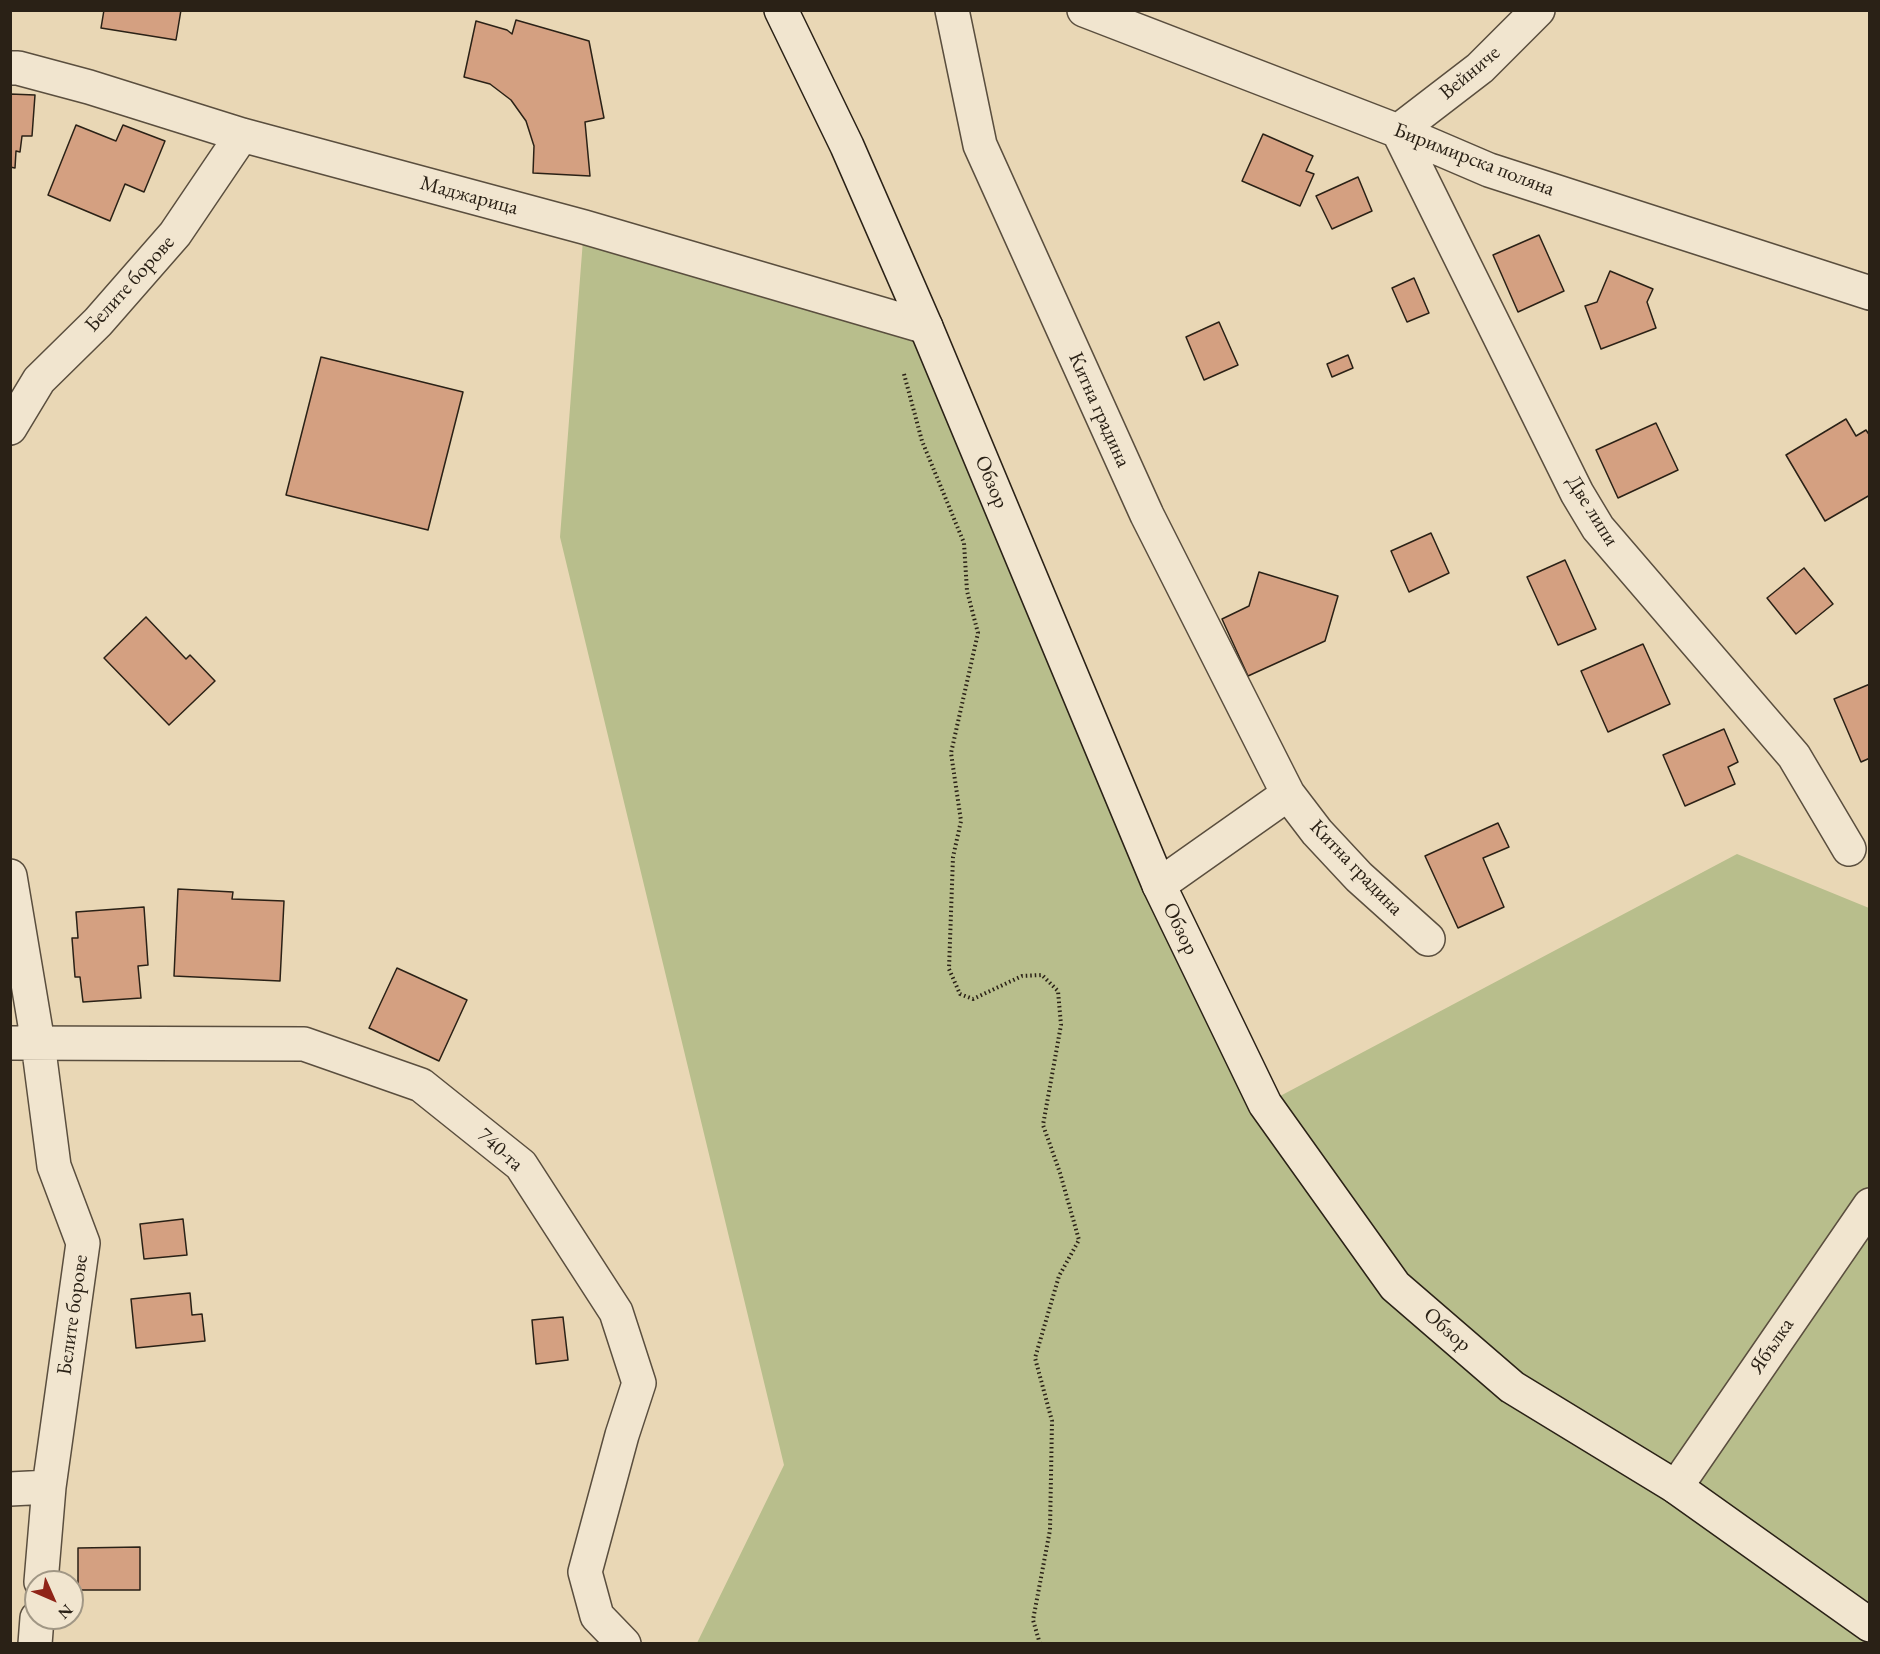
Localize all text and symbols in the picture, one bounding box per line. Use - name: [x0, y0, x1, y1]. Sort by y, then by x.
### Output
- street label: Вейниче: [1435, 40, 1505, 106]
- street label: Биримирска поляна: [1390, 118, 1558, 202]
- street label: Маджарица: [417, 171, 521, 221]
- street label: Белите борове: [80, 230, 180, 338]
- street label: Китна градина: [1062, 349, 1136, 471]
- street label: Обзор: [969, 452, 1013, 512]
- street label: Две липи: [1560, 471, 1624, 551]
- street label: Китна градина: [1304, 815, 1408, 921]
- street label: Обзор: [1157, 899, 1203, 959]
- street label: 740-та: [472, 1123, 528, 1177]
- street label: Белите борове: [52, 1253, 94, 1377]
- street label: Обзор: [1418, 1302, 1476, 1358]
- street label: Ябълка: [1744, 1313, 1800, 1379]
- north arrow: [24, 1570, 84, 1630]
- text: N: [54, 1600, 78, 1624]

